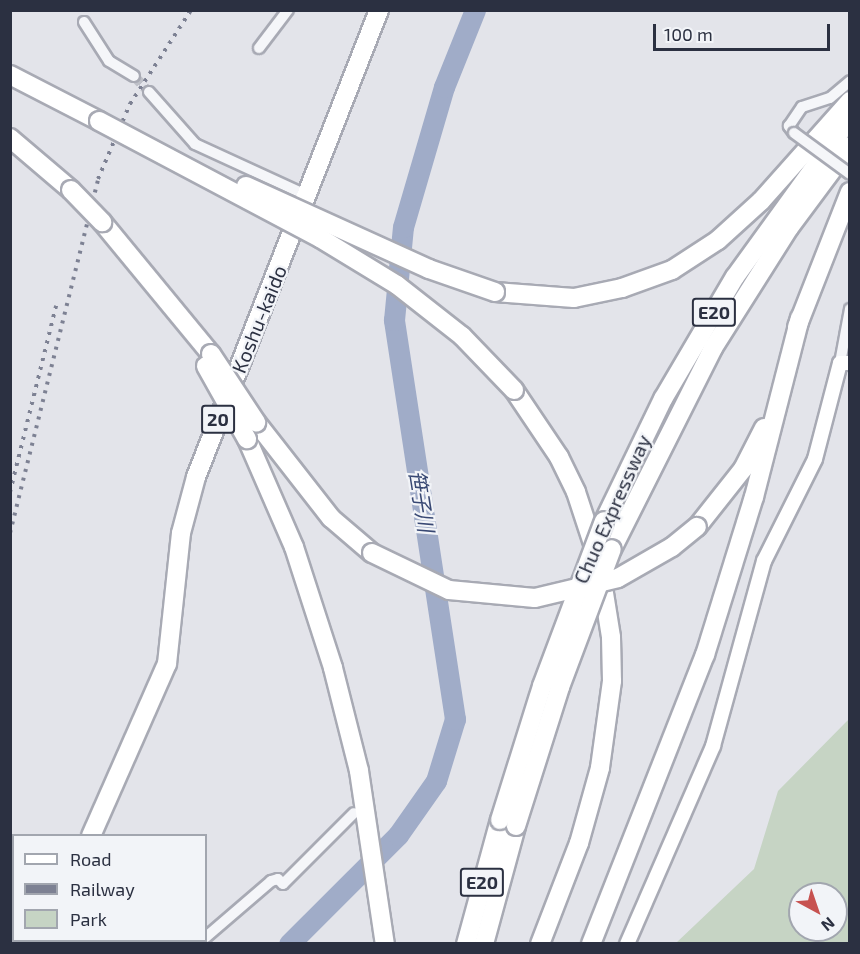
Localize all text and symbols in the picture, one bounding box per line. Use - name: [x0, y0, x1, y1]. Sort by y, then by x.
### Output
- scale bar: [656, 12, 833, 50]
- text: 100 m: [664, 23, 713, 45]
- street label: Koshu-kaido: [227, 262, 291, 376]
- road number: E20: [692, 297, 736, 327]
- road number: 20: [200, 404, 236, 434]
- street label: Chuo Expressway: [568, 431, 656, 587]
- water label: 笹子川: [405, 468, 439, 534]
- legend: [12, 834, 207, 942]
- text: Road: [70, 848, 111, 870]
- road number: E20: [460, 867, 504, 897]
- text: Railway: [70, 878, 135, 900]
- north arrow: [788, 882, 848, 942]
- text: Park: [70, 908, 107, 930]
- text: N: [818, 914, 839, 936]

